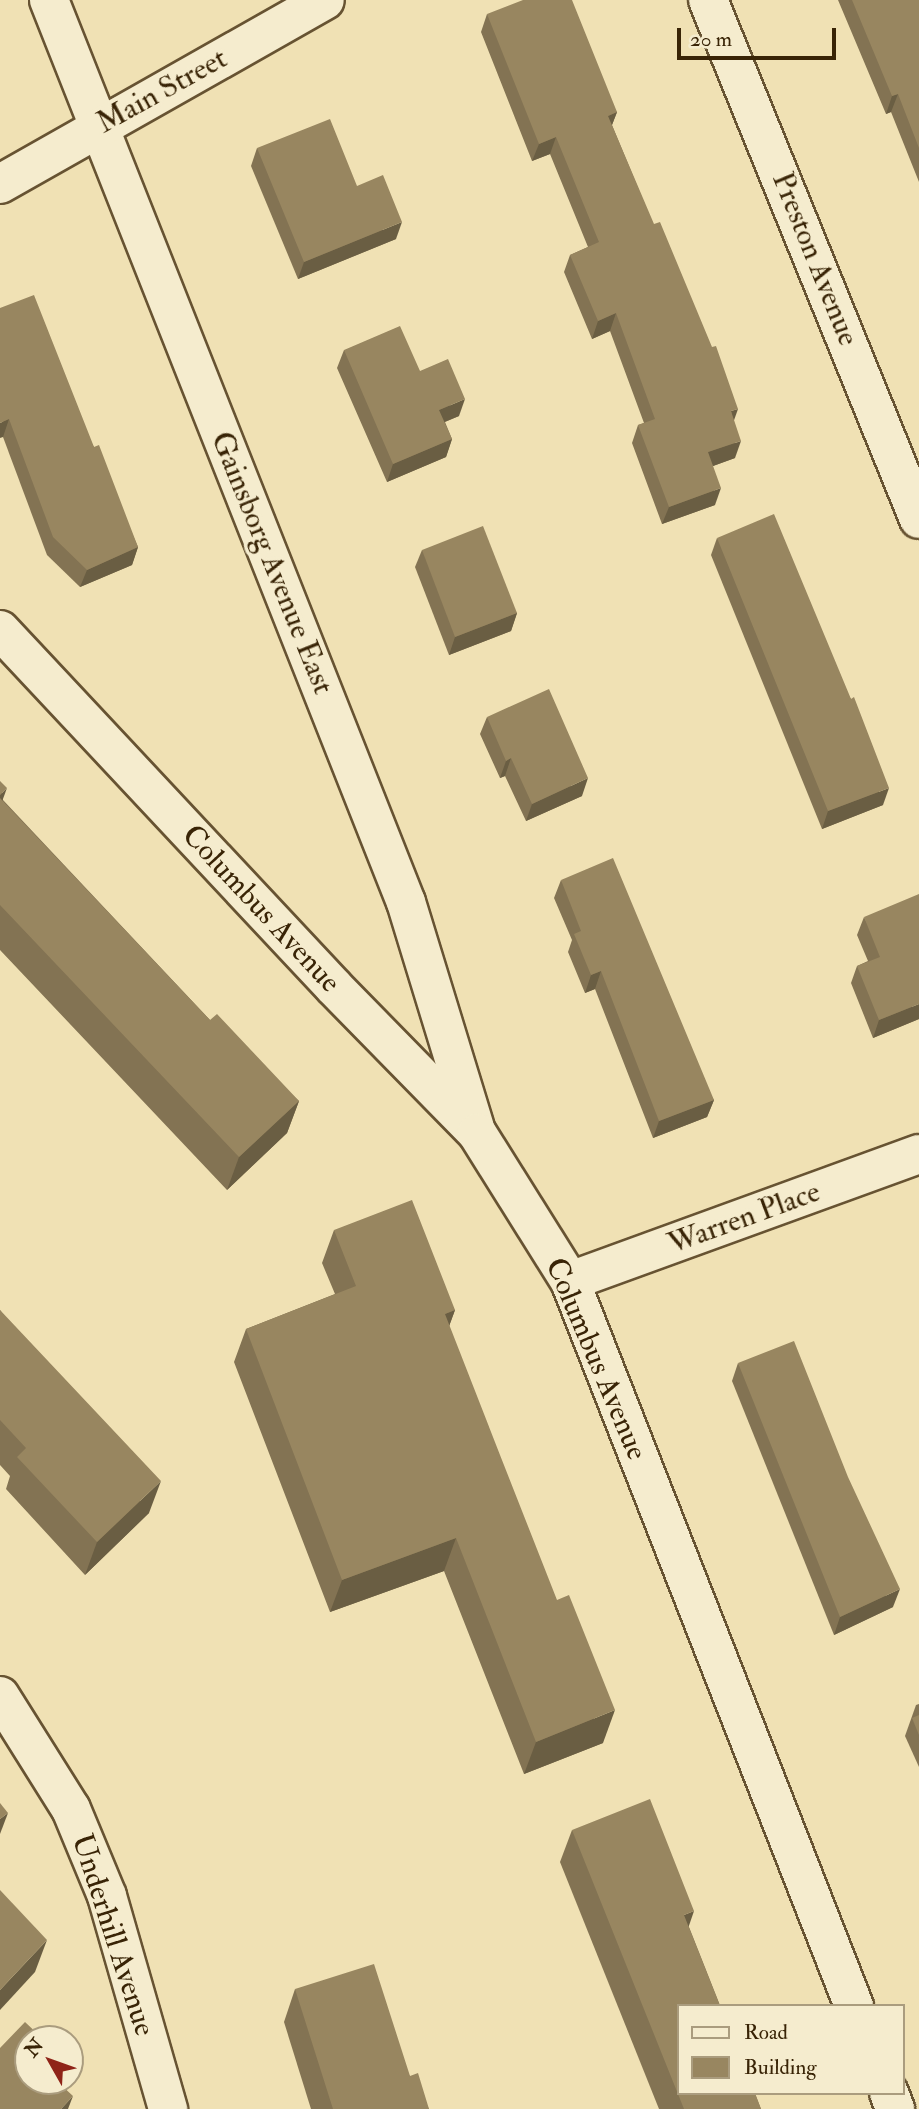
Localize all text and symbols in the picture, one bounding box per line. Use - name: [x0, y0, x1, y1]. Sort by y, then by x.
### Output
- scale bar: [681, 14, 840, 58]
- text: 20 m: [690, 26, 732, 53]
- street label: Main Street: [91, 41, 233, 141]
- street label: Preston Avenue: [764, 167, 866, 351]
- street label: Gainsborg Avenue East: [203, 427, 341, 699]
- street label: Columbus Avenue: [174, 818, 348, 1000]
- street label: Warren Place: [663, 1174, 825, 1262]
- street label: Columbus Avenue: [537, 1253, 655, 1465]
- street label: Underhill Avenue: [63, 1829, 163, 2041]
- legend: [678, 2004, 905, 2095]
- text: Road: [744, 2019, 788, 2046]
- north arrow: [14, 2025, 84, 2095]
- text: N: [20, 2034, 49, 2062]
- text: Building: [744, 2054, 817, 2081]

